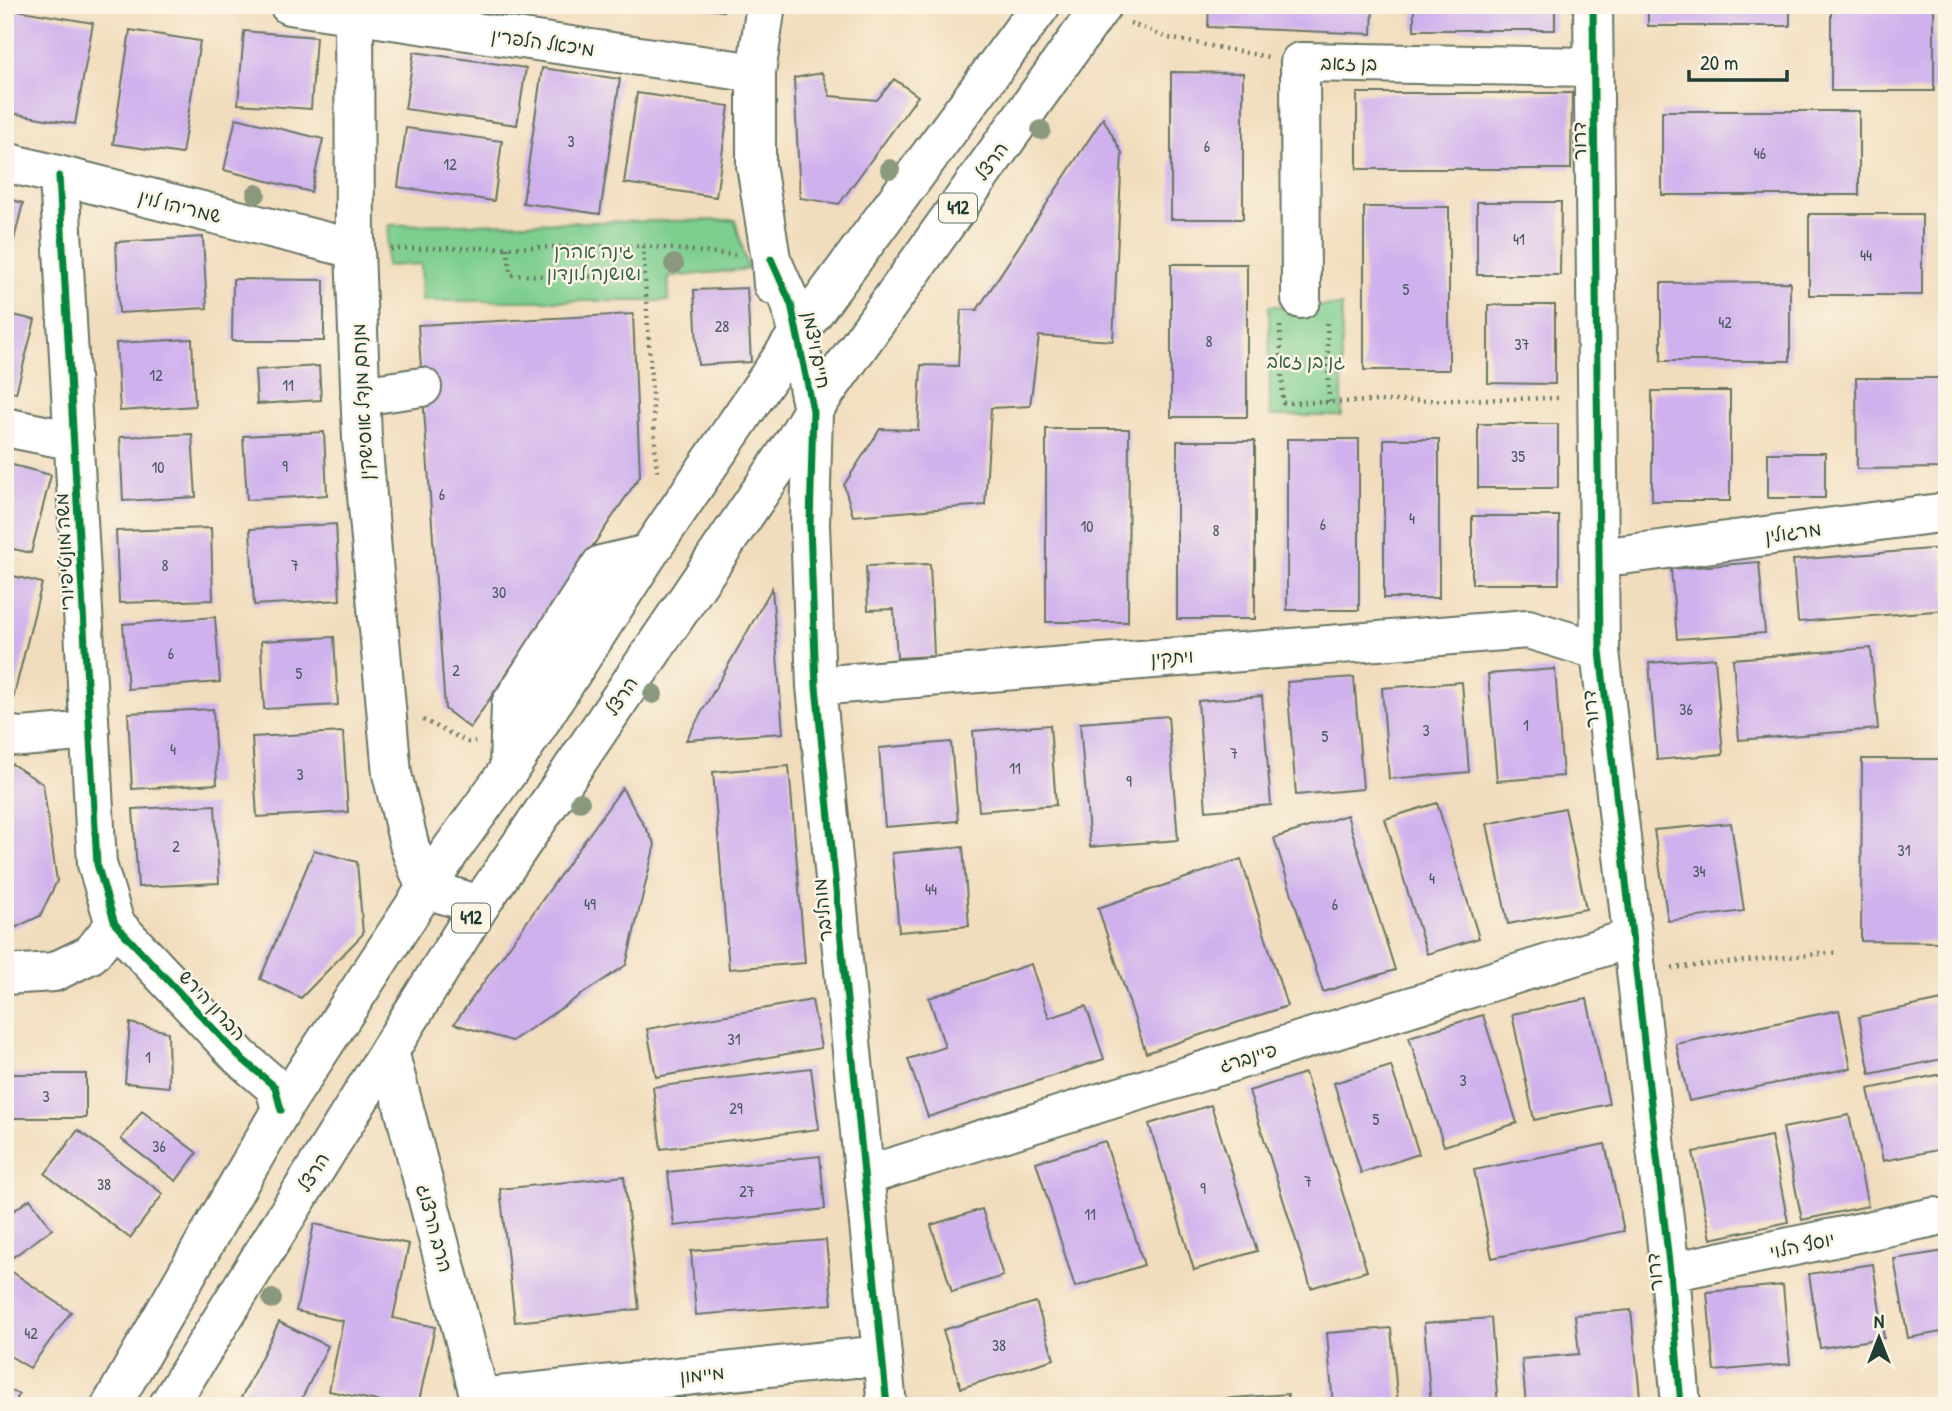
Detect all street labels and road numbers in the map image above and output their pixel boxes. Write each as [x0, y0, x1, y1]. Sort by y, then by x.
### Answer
street label: מיכאל הלפרין [490, 22, 596, 62]
street label: בן זאב [1320, 50, 1378, 76]
street label: דרור [1566, 122, 1592, 160]
street label: הרצל [968, 136, 1014, 186]
street label: שמריהו לוין [136, 183, 224, 229]
road number: 412 [939, 194, 977, 223]
street label: חיים ויצמן [797, 309, 837, 391]
street label: מנחם מנדל אוסישקין [345, 323, 379, 481]
street label: משה מונטיפיורי [48, 492, 80, 612]
street label: מרגולין [1763, 515, 1823, 549]
street label: ויתקין [1150, 643, 1194, 671]
street label: הרצל [598, 671, 644, 721]
street label: דרור [1575, 689, 1605, 729]
street label: מוהליבר [806, 877, 838, 943]
road number: 412 [452, 903, 490, 932]
street label: הברון הירש [173, 964, 253, 1046]
street label: פיינברג [1216, 1036, 1280, 1078]
street label: הרצל [291, 1147, 335, 1197]
street label: הרב הרצוג [411, 1181, 459, 1275]
street label: יוסף הלוי [1767, 1225, 1837, 1265]
street label: דרור [1639, 1252, 1669, 1292]
street label: מיימון [678, 1359, 726, 1389]

